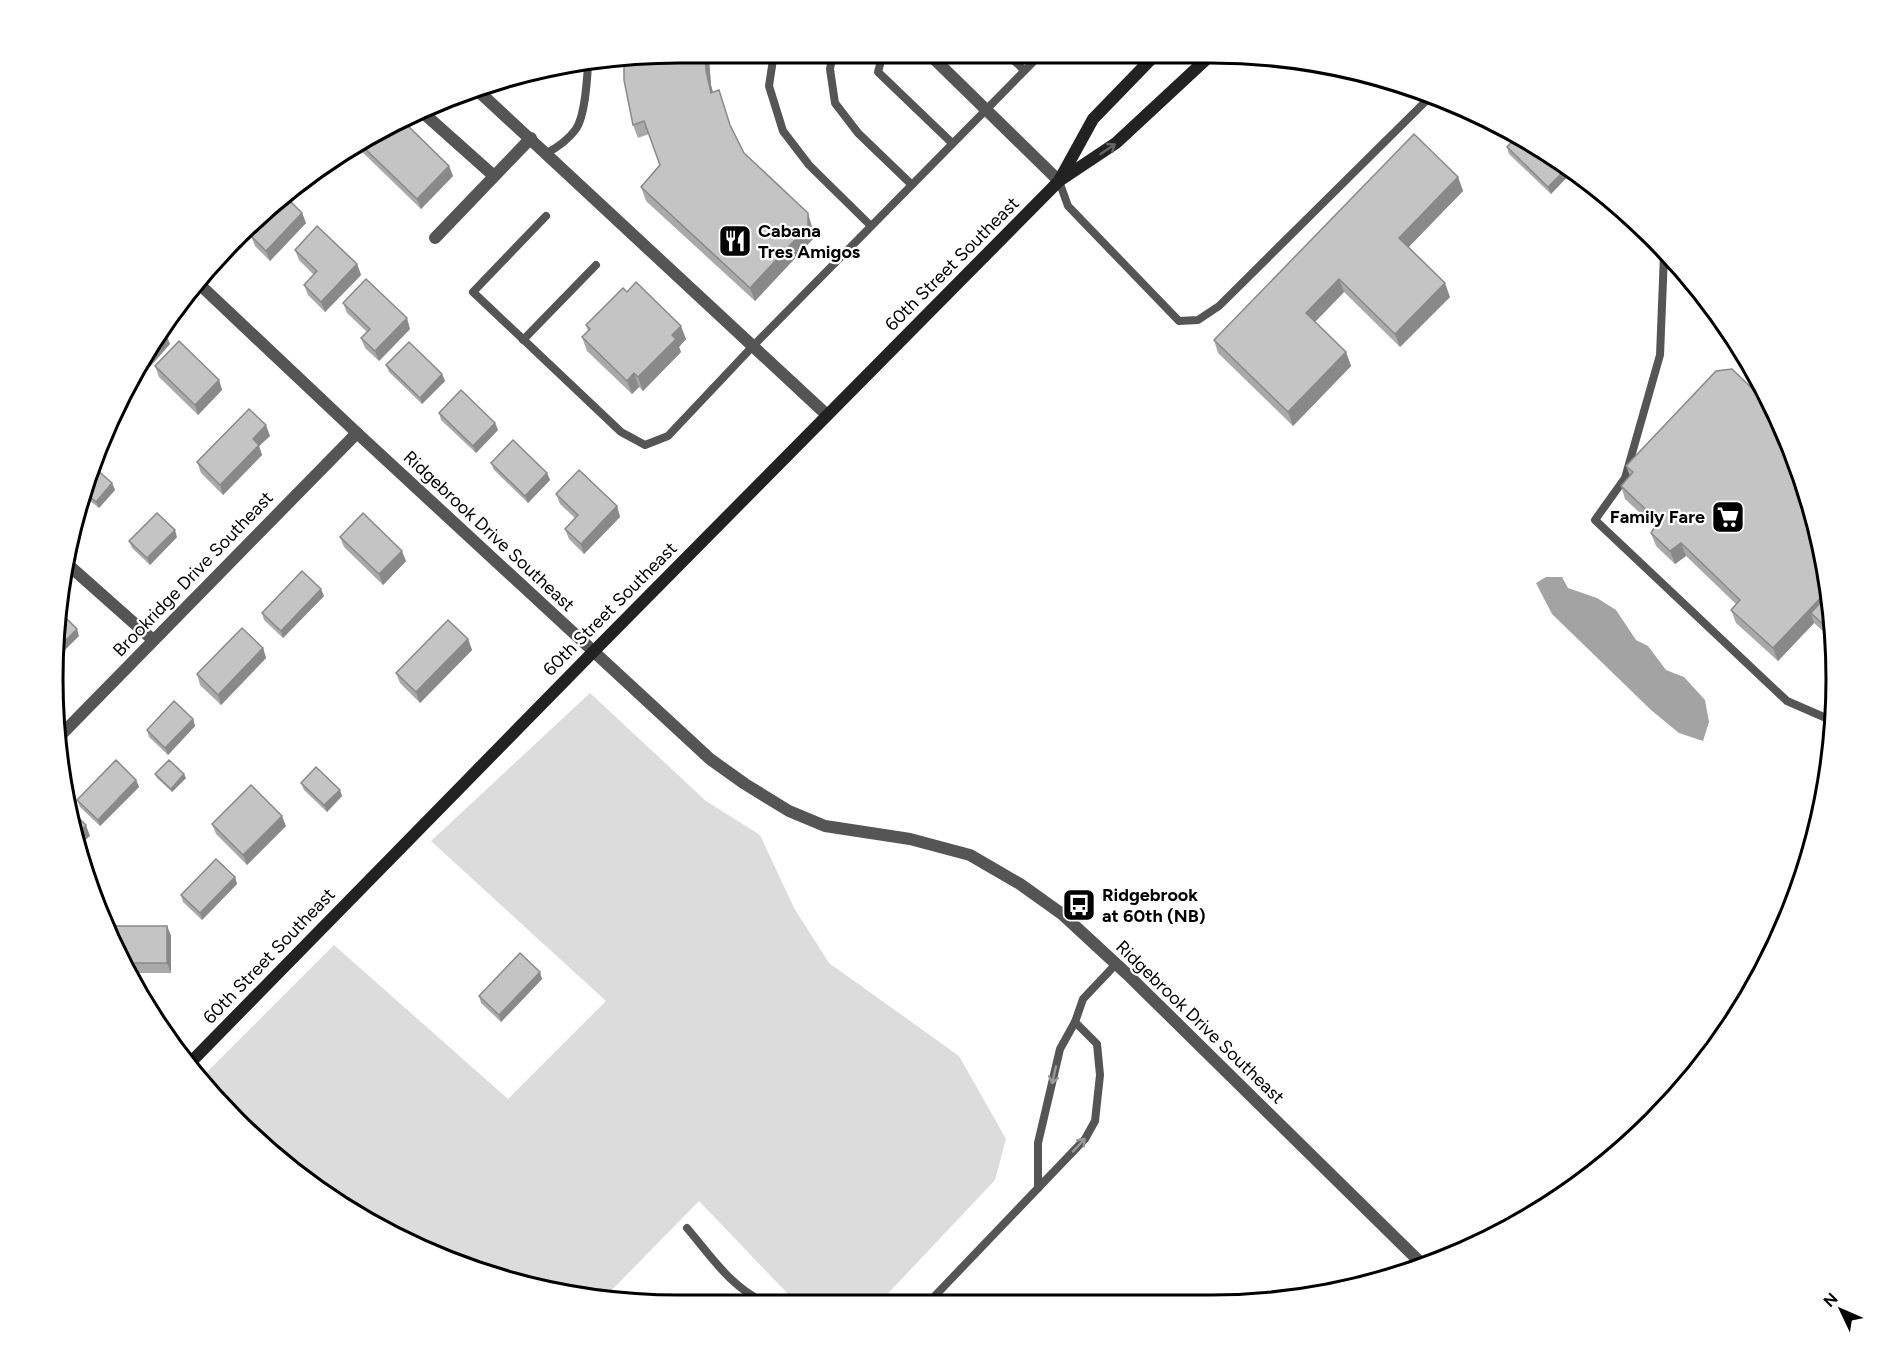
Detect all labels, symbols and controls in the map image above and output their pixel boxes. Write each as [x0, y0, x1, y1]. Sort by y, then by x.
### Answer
one-way arrow [1099, 143, 1115, 155]
street label: 60th Street Southeast [880, 192, 1024, 336]
place label: Cabana Tres Amigos [758, 220, 861, 263]
restaurant icon: Cabana Tres Amigos [717, 223, 753, 259]
street label: Ridgebrook Drive Southeast [399, 446, 579, 616]
street label: Brookridge Drive Southeast [108, 487, 278, 661]
supermarket icon: Family Fare [1710, 499, 1746, 535]
place label: Family Fare [1610, 506, 1705, 528]
street label: 60th Street Southeast [538, 537, 682, 681]
street label: 60th Street Southeast [198, 883, 340, 1029]
place label: Ridgebrook at 60th (NB) [1102, 884, 1206, 927]
bus stop icon: Ridgebrook at 60th (NB) [1061, 887, 1097, 923]
street label: Ridgebrook Drive Southeast [1111, 936, 1289, 1108]
one-way arrow [1047, 1066, 1059, 1085]
one-way arrow [1072, 1138, 1086, 1153]
north arrow [1811, 1280, 1871, 1340]
text: N [1819, 1289, 1842, 1311]

